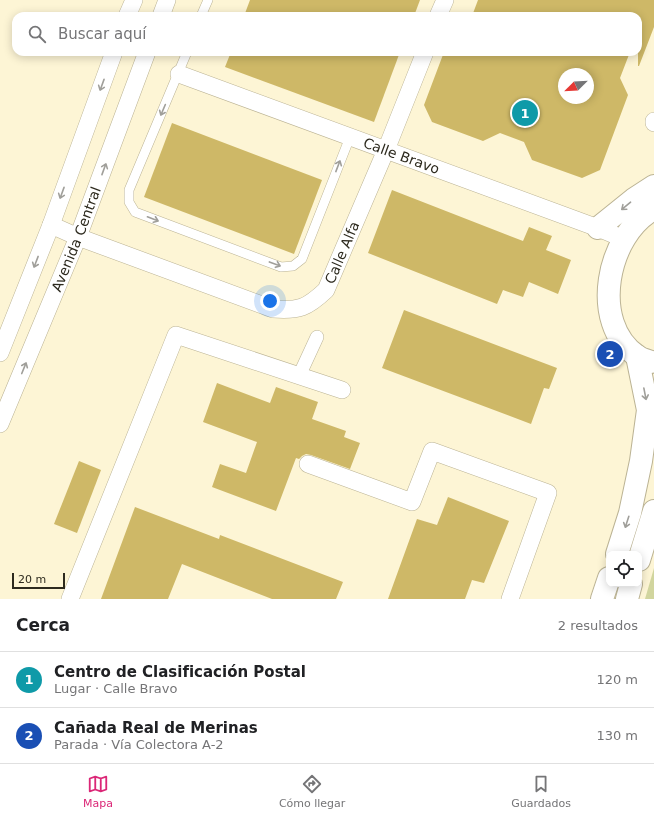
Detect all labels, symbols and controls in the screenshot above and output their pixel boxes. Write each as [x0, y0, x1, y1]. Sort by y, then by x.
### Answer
search box [12, 12, 642, 56]
icon: search [26, 23, 48, 45]
text: Buscar aquí [58, 25, 146, 43]
north arrow [558, 68, 594, 104]
one-way arrow [97, 78, 105, 90]
pin: 1 [512, 98, 538, 128]
one-way arrow [159, 104, 166, 116]
street label: Calle Bravo [361, 134, 442, 177]
one-way arrow [335, 161, 343, 173]
one-way arrow [100, 163, 108, 175]
street label: Avenida Central [48, 184, 104, 294]
one-way arrow [58, 187, 66, 199]
one-way arrow [620, 202, 631, 211]
one-way arrow [146, 215, 158, 223]
street label: Calle Alfa [322, 219, 362, 286]
one-way arrow [32, 255, 40, 267]
one-way arrow [268, 261, 280, 269]
your location [260, 291, 280, 311]
pin: 2 [597, 339, 623, 369]
one-way arrow [21, 362, 28, 374]
one-way arrow [641, 388, 649, 401]
one-way arrow [623, 515, 630, 528]
map controls [606, 551, 642, 587]
button: locate [606, 551, 642, 587]
scale bar [12, 571, 65, 590]
text: 20 m [18, 573, 46, 586]
text: Cerca [16, 615, 70, 635]
text: 2 resultados [558, 618, 638, 633]
text: Centro de Clasificación Postal [54, 663, 306, 681]
text: 1 [24, 672, 34, 687]
text: 120 m [596, 672, 638, 687]
text: Lugar · Calle Bravo [54, 681, 178, 696]
text: Cañada Real de Merinas [54, 719, 258, 737]
text: 2 [24, 728, 34, 743]
text: 130 m [596, 728, 638, 743]
text: Parada · Vía Colectora A-2 [54, 737, 224, 752]
tab: Mapa [83, 773, 113, 810]
tab: Cómo llegar [279, 773, 345, 810]
tab: Guardados [511, 773, 571, 810]

